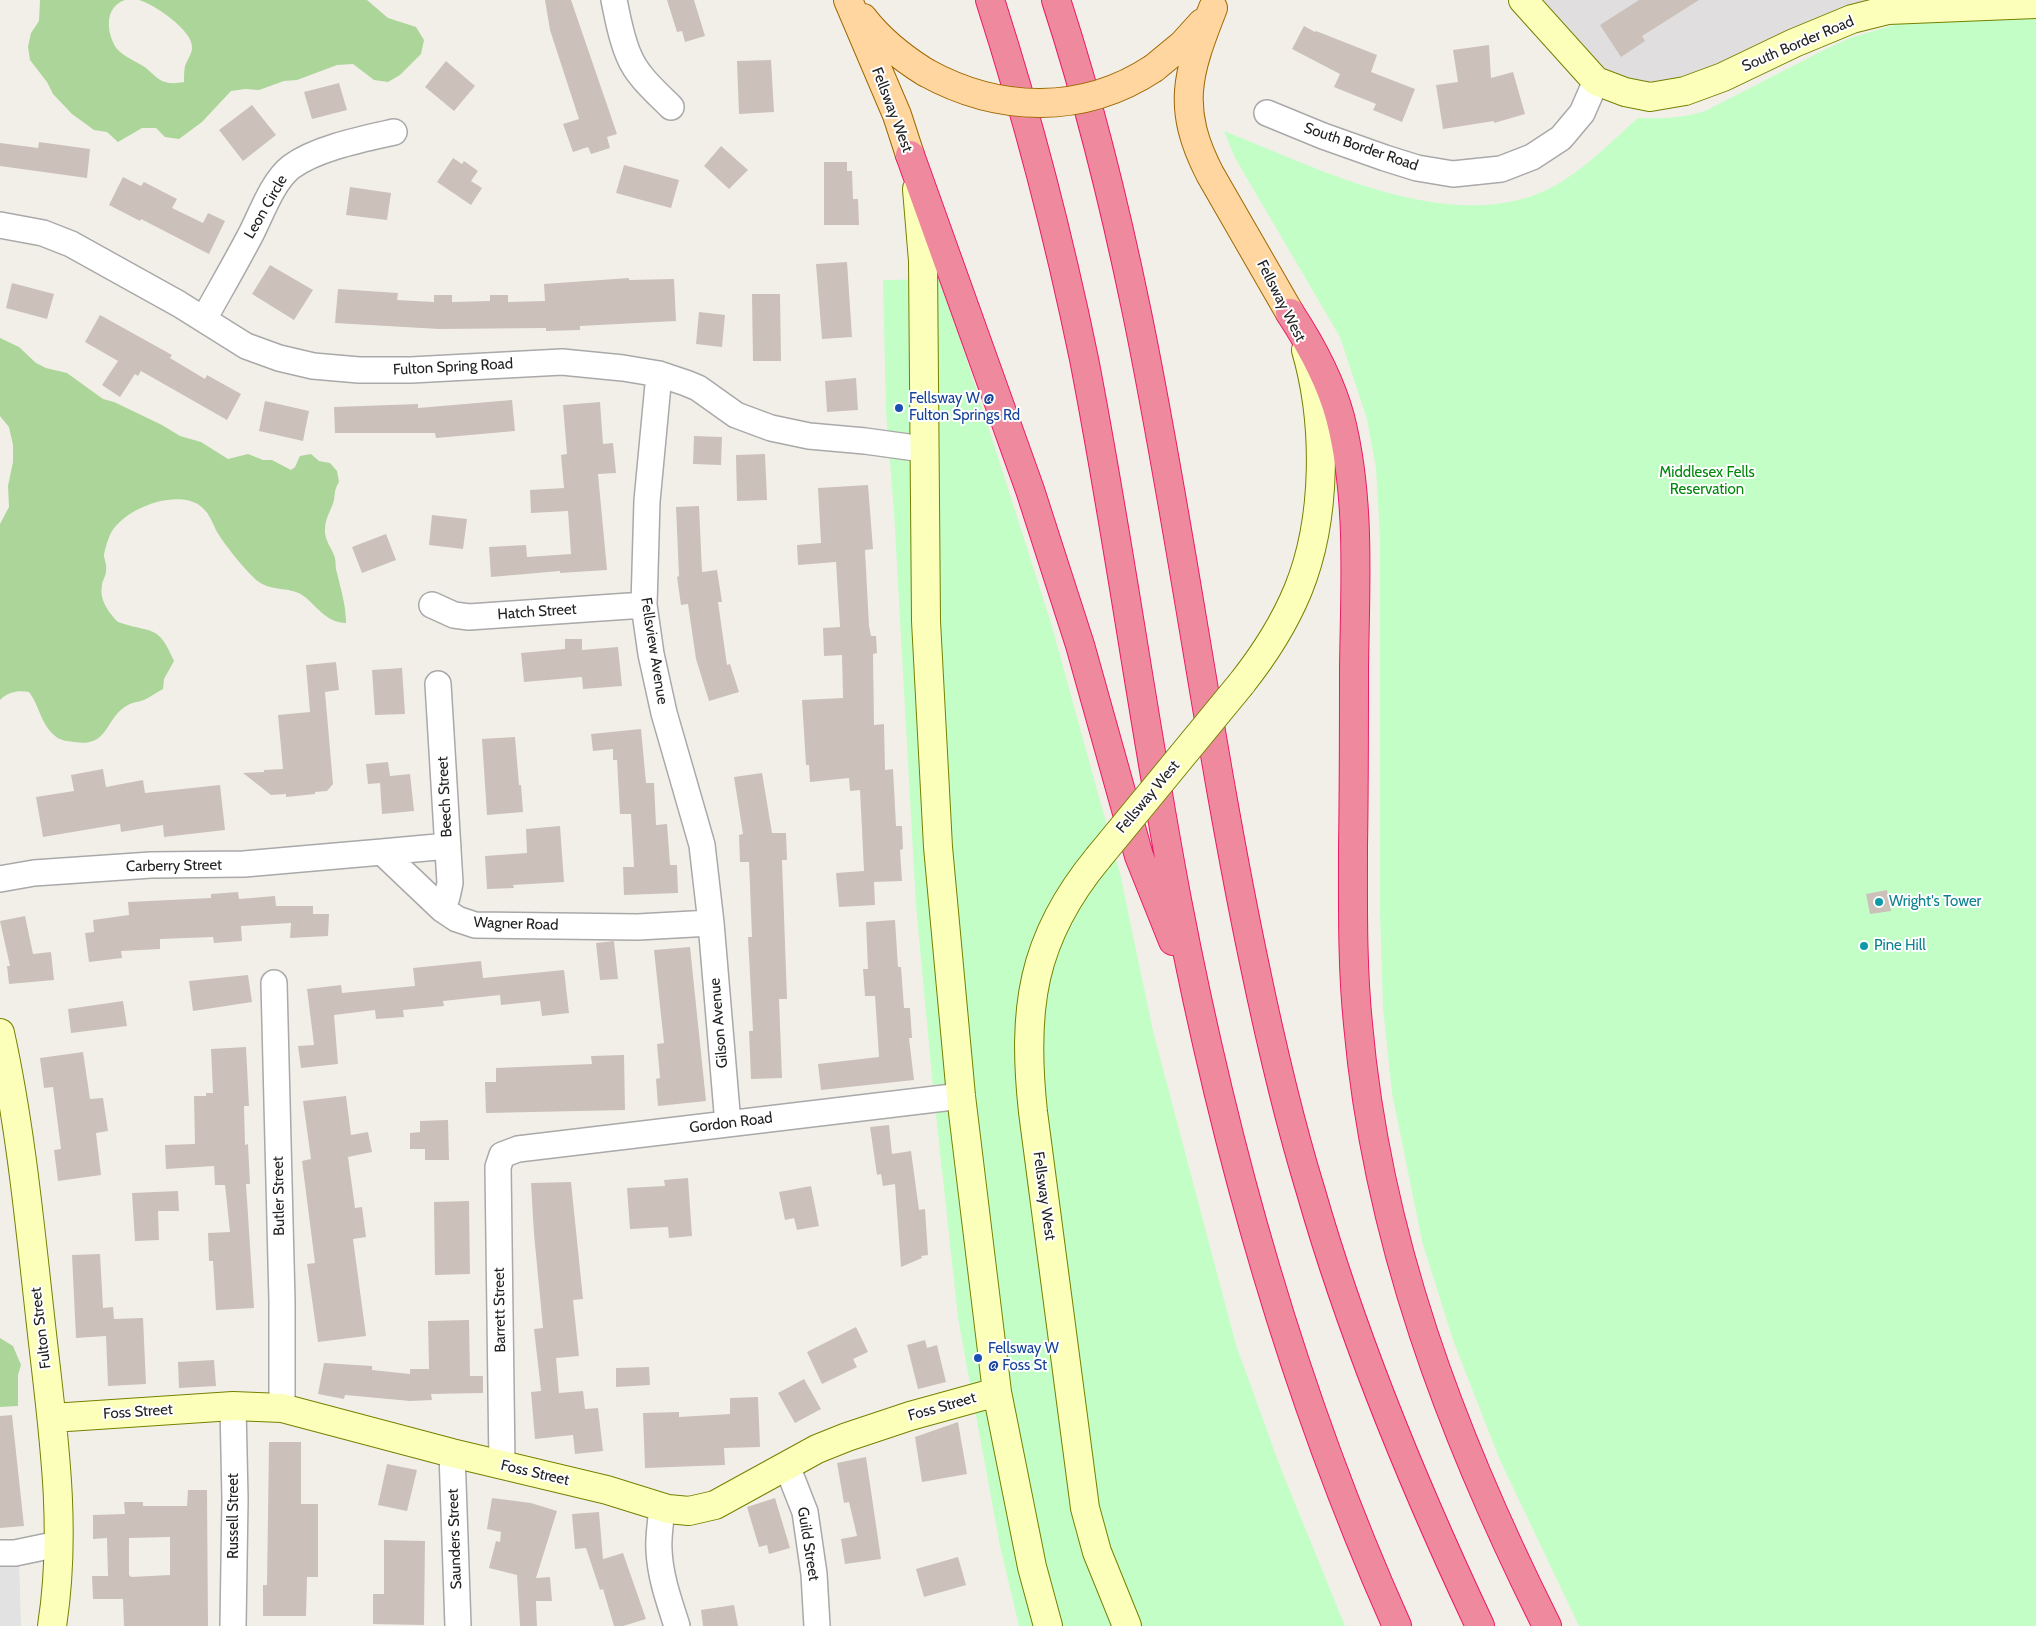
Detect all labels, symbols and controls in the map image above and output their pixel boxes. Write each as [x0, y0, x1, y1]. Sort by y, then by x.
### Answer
street label: South Border Road [1739, 12, 1857, 76]
street label: Fellsway West [868, 65, 916, 155]
street label: South Border Road [1301, 119, 1421, 175]
street label: Leon Circle [241, 172, 291, 242]
street label: Fellsway West [1253, 257, 1309, 345]
street label: Fulton Spring Road [392, 355, 514, 379]
place label: Fellsway W @ Fulton Springs Rd [909, 390, 1020, 425]
marker: Fellsway W @ Fulton Springs Rd [893, 402, 905, 414]
park label: Middlesex Fells Reservation [1659, 464, 1755, 499]
street label: Fellsview Avenue [637, 596, 671, 706]
street label: Hatch Street [497, 600, 577, 624]
street label: Beech Street [434, 756, 456, 838]
street label: Fellsway West [1112, 757, 1184, 837]
street label: Carberry Street [126, 856, 222, 876]
place label: Wright's Tower [1889, 893, 1981, 911]
marker: Wright's Tower [1873, 896, 1885, 908]
street label: Wagner Road [473, 914, 559, 934]
place label: Pine Hill [1874, 937, 1926, 955]
marker: Pine Hill [1858, 940, 1870, 952]
street label: Gilson Avenue [706, 977, 732, 1069]
street label: Gordon Road [688, 1109, 774, 1137]
street label: Fellsway West [1029, 1150, 1059, 1242]
street label: Butler Street [269, 1156, 289, 1236]
street label: Barrett Street [490, 1267, 510, 1353]
street label: Fulton Street [27, 1286, 55, 1370]
place label: Fellsway W @ Foss St [988, 1340, 1059, 1375]
marker: Fellsway W @ Foss St [972, 1352, 984, 1364]
street label: Foss Street [906, 1389, 978, 1425]
street label: Foss Street [103, 1401, 173, 1423]
street label: Foss Street [499, 1456, 571, 1490]
street label: Russell Street [225, 1473, 243, 1559]
street label: Saunders Street [444, 1488, 466, 1590]
street label: Guild Street [793, 1506, 823, 1582]

